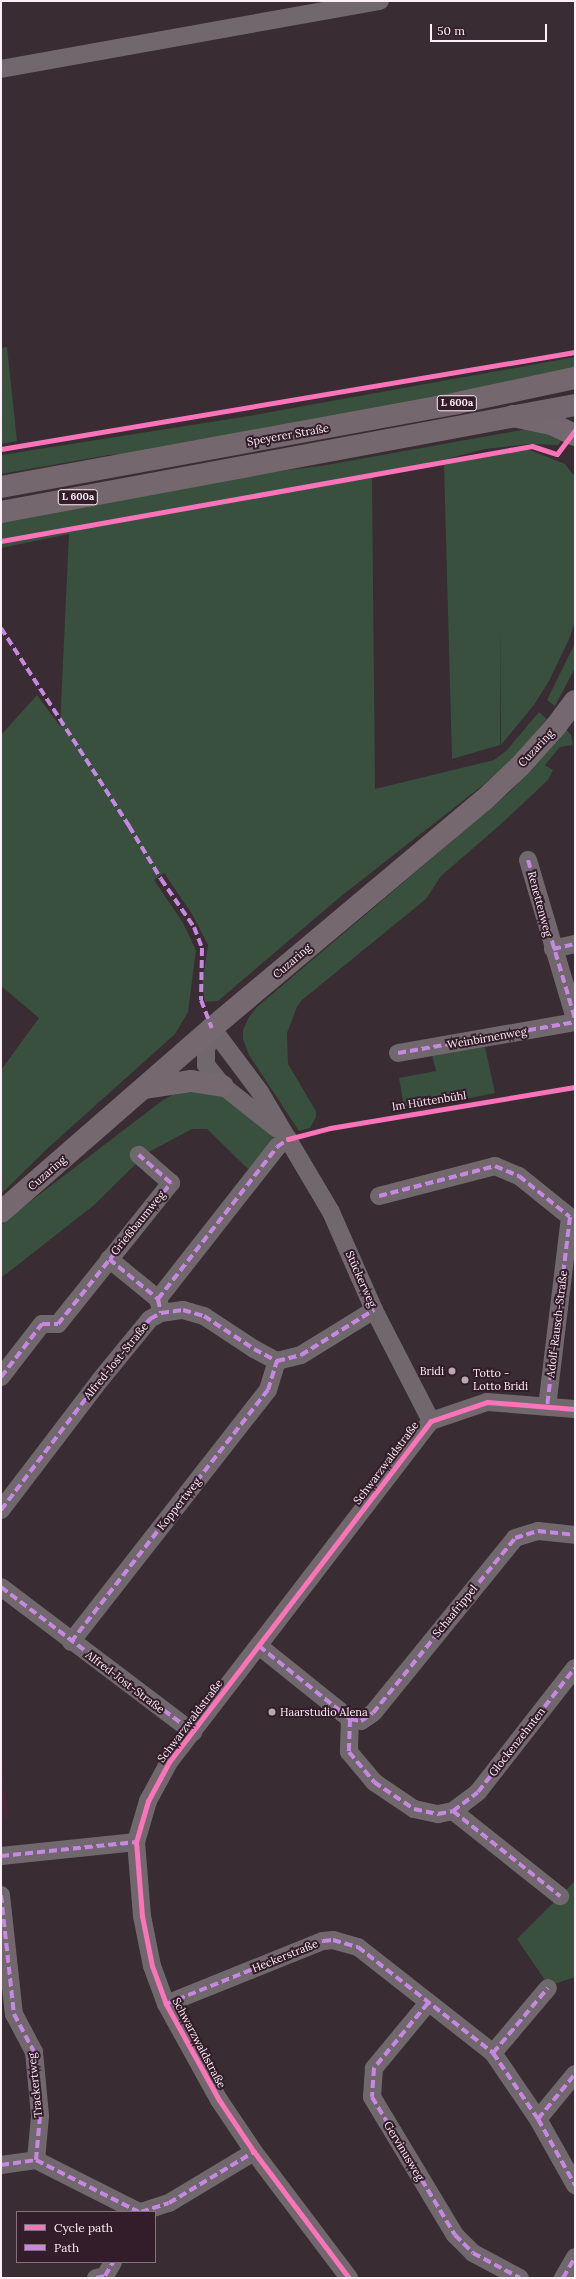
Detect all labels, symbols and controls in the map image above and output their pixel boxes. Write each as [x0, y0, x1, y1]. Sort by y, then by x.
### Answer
scale bar [432, 16, 549, 42]
text: 50 m [437, 23, 465, 38]
road number: L 600a [436, 395, 478, 411]
street label: Speyerer Straße [246, 421, 330, 449]
road number: L 600a [57, 489, 99, 505]
street label: Cuzaring [515, 727, 557, 769]
street label: Renettenweg [525, 870, 555, 938]
street label: Cuzaring [270, 941, 314, 981]
street label: Weinbirnenweg [446, 1025, 528, 1051]
street label: Im Hüttenbühl [391, 1089, 467, 1113]
street label: Cuzaring [25, 1153, 69, 1193]
street label: Grießbaumweg [108, 1188, 168, 1258]
street label: Stückerweg [343, 1249, 379, 1309]
street label: Adolf-Rausch-Straße [544, 1270, 570, 1378]
street label: Alfred-Jost-Straße [81, 1320, 151, 1402]
place label: Bridi [420, 1364, 444, 1378]
marker: Bridi [447, 1366, 457, 1376]
place label: Totto - Lotto Bridi [473, 1367, 528, 1393]
marker: Totto - Lotto Bridi [460, 1375, 470, 1385]
street label: Schwarzwaldstraße [350, 1419, 422, 1507]
street label: Koppertweg [154, 1475, 204, 1533]
street label: Schaafrippel [430, 1582, 480, 1640]
street label: Alfred-Jost-Straße [83, 1648, 167, 1716]
street label: Schwarzwaldstraße [154, 1677, 226, 1765]
place label: Haarstudio Alena [280, 1705, 368, 1719]
street label: Glockenzehnten [486, 1705, 548, 1779]
marker: Haarstudio Alena [267, 1707, 277, 1717]
street label: Heckerstraße [250, 1937, 320, 1975]
street label: Schwarzwaldstraße [170, 1996, 228, 2090]
street label: Trackertweg [25, 2052, 45, 2118]
street label: Gervinusweg [381, 2119, 427, 2183]
legend [16, 2211, 156, 2263]
text: Cycle path [54, 2220, 113, 2235]
text: Path [54, 2240, 79, 2255]

